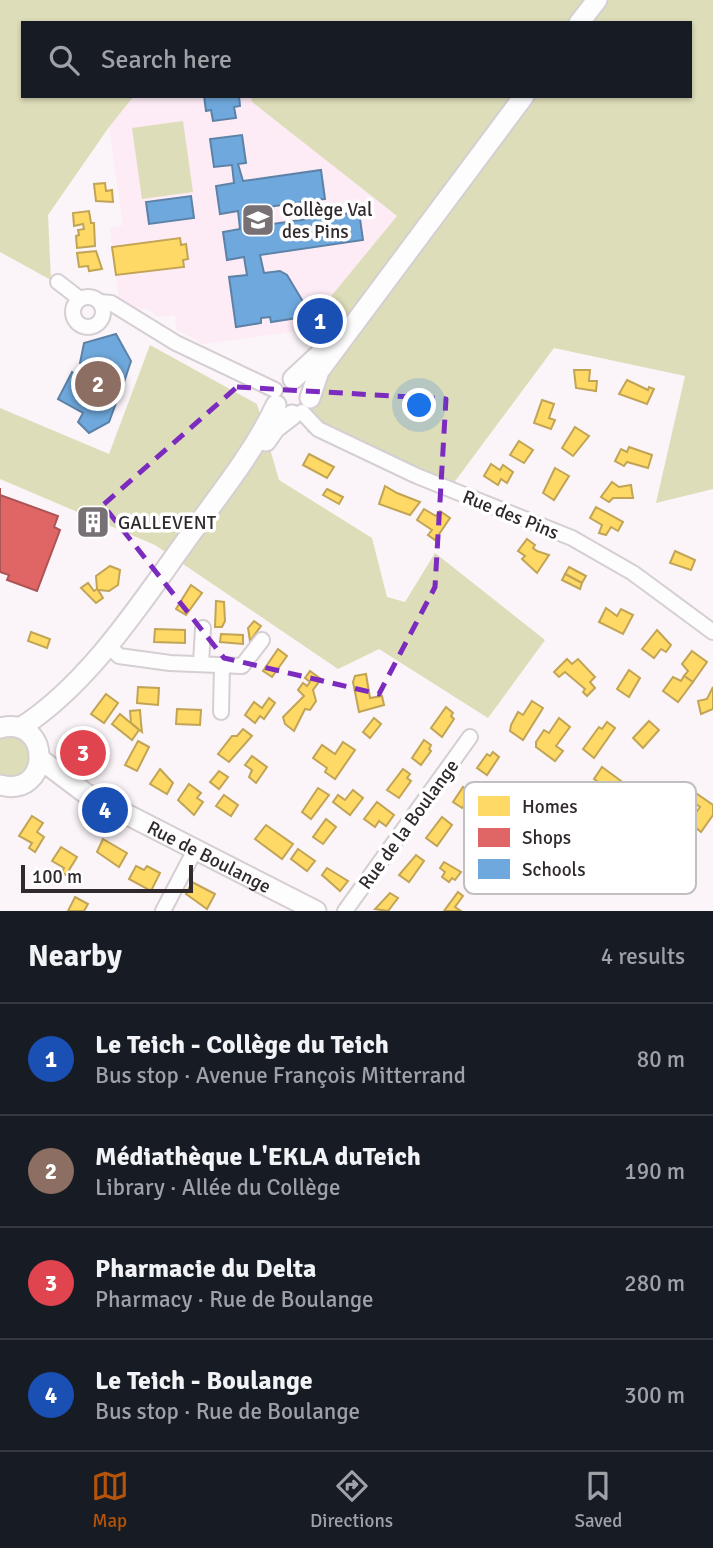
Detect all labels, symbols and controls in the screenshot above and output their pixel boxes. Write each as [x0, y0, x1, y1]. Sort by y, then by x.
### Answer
search box [21, 21, 692, 98]
icon: search [45, 41, 83, 79]
text: Search here [101, 44, 232, 76]
place label: Collège Val des Pins [282, 198, 373, 244]
school or university icon: Collège Val des Pins [239, 201, 277, 239]
pin: 1 [297, 295, 343, 347]
pin: 2 [75, 358, 121, 410]
your location [402, 388, 436, 422]
street label: Rue des Pins [459, 485, 562, 545]
building icon: GALLEVENT [74, 503, 112, 541]
place label: GALLEVENT [118, 511, 217, 535]
pin: 3 [60, 727, 106, 779]
street label: Rue de la Boulange [354, 755, 464, 894]
legend [464, 782, 696, 894]
pin: 4 [82, 784, 128, 836]
text: Homes [522, 795, 578, 819]
street label: Rue de Boulange [143, 816, 275, 899]
text: Shops [522, 826, 571, 850]
text: Schools [522, 858, 586, 882]
scale bar [21, 862, 192, 894]
text: 100 m [32, 865, 82, 889]
text: Nearby [28, 938, 122, 975]
text: 4 results [601, 942, 685, 971]
text: Le Teich - Collège du Teich [95, 1029, 389, 1061]
text: 1 [45, 1045, 57, 1074]
text: 80 m [637, 1045, 685, 1074]
text: Bus stop · Avenue François Mitterrand [95, 1061, 466, 1090]
text: Médiathèque L'EKLA duTeich [95, 1141, 421, 1173]
text: 2 [45, 1157, 57, 1186]
text: 190 m [624, 1157, 685, 1186]
text: Library · Allée du Collège [95, 1173, 340, 1202]
text: Pharmacie du Delta [95, 1253, 316, 1285]
text: 3 [45, 1269, 57, 1298]
text: 280 m [624, 1269, 685, 1298]
text: Pharmacy · Rue de Boulange [95, 1285, 374, 1314]
text: Le Teich - Boulange [95, 1365, 313, 1397]
text: 4 [45, 1381, 57, 1410]
text: 300 m [624, 1381, 685, 1410]
text: Bus stop · Rue de Boulange [95, 1397, 360, 1426]
tab: Map [91, 1467, 129, 1533]
tab: Directions [310, 1467, 393, 1533]
tab: Saved [574, 1467, 622, 1533]

